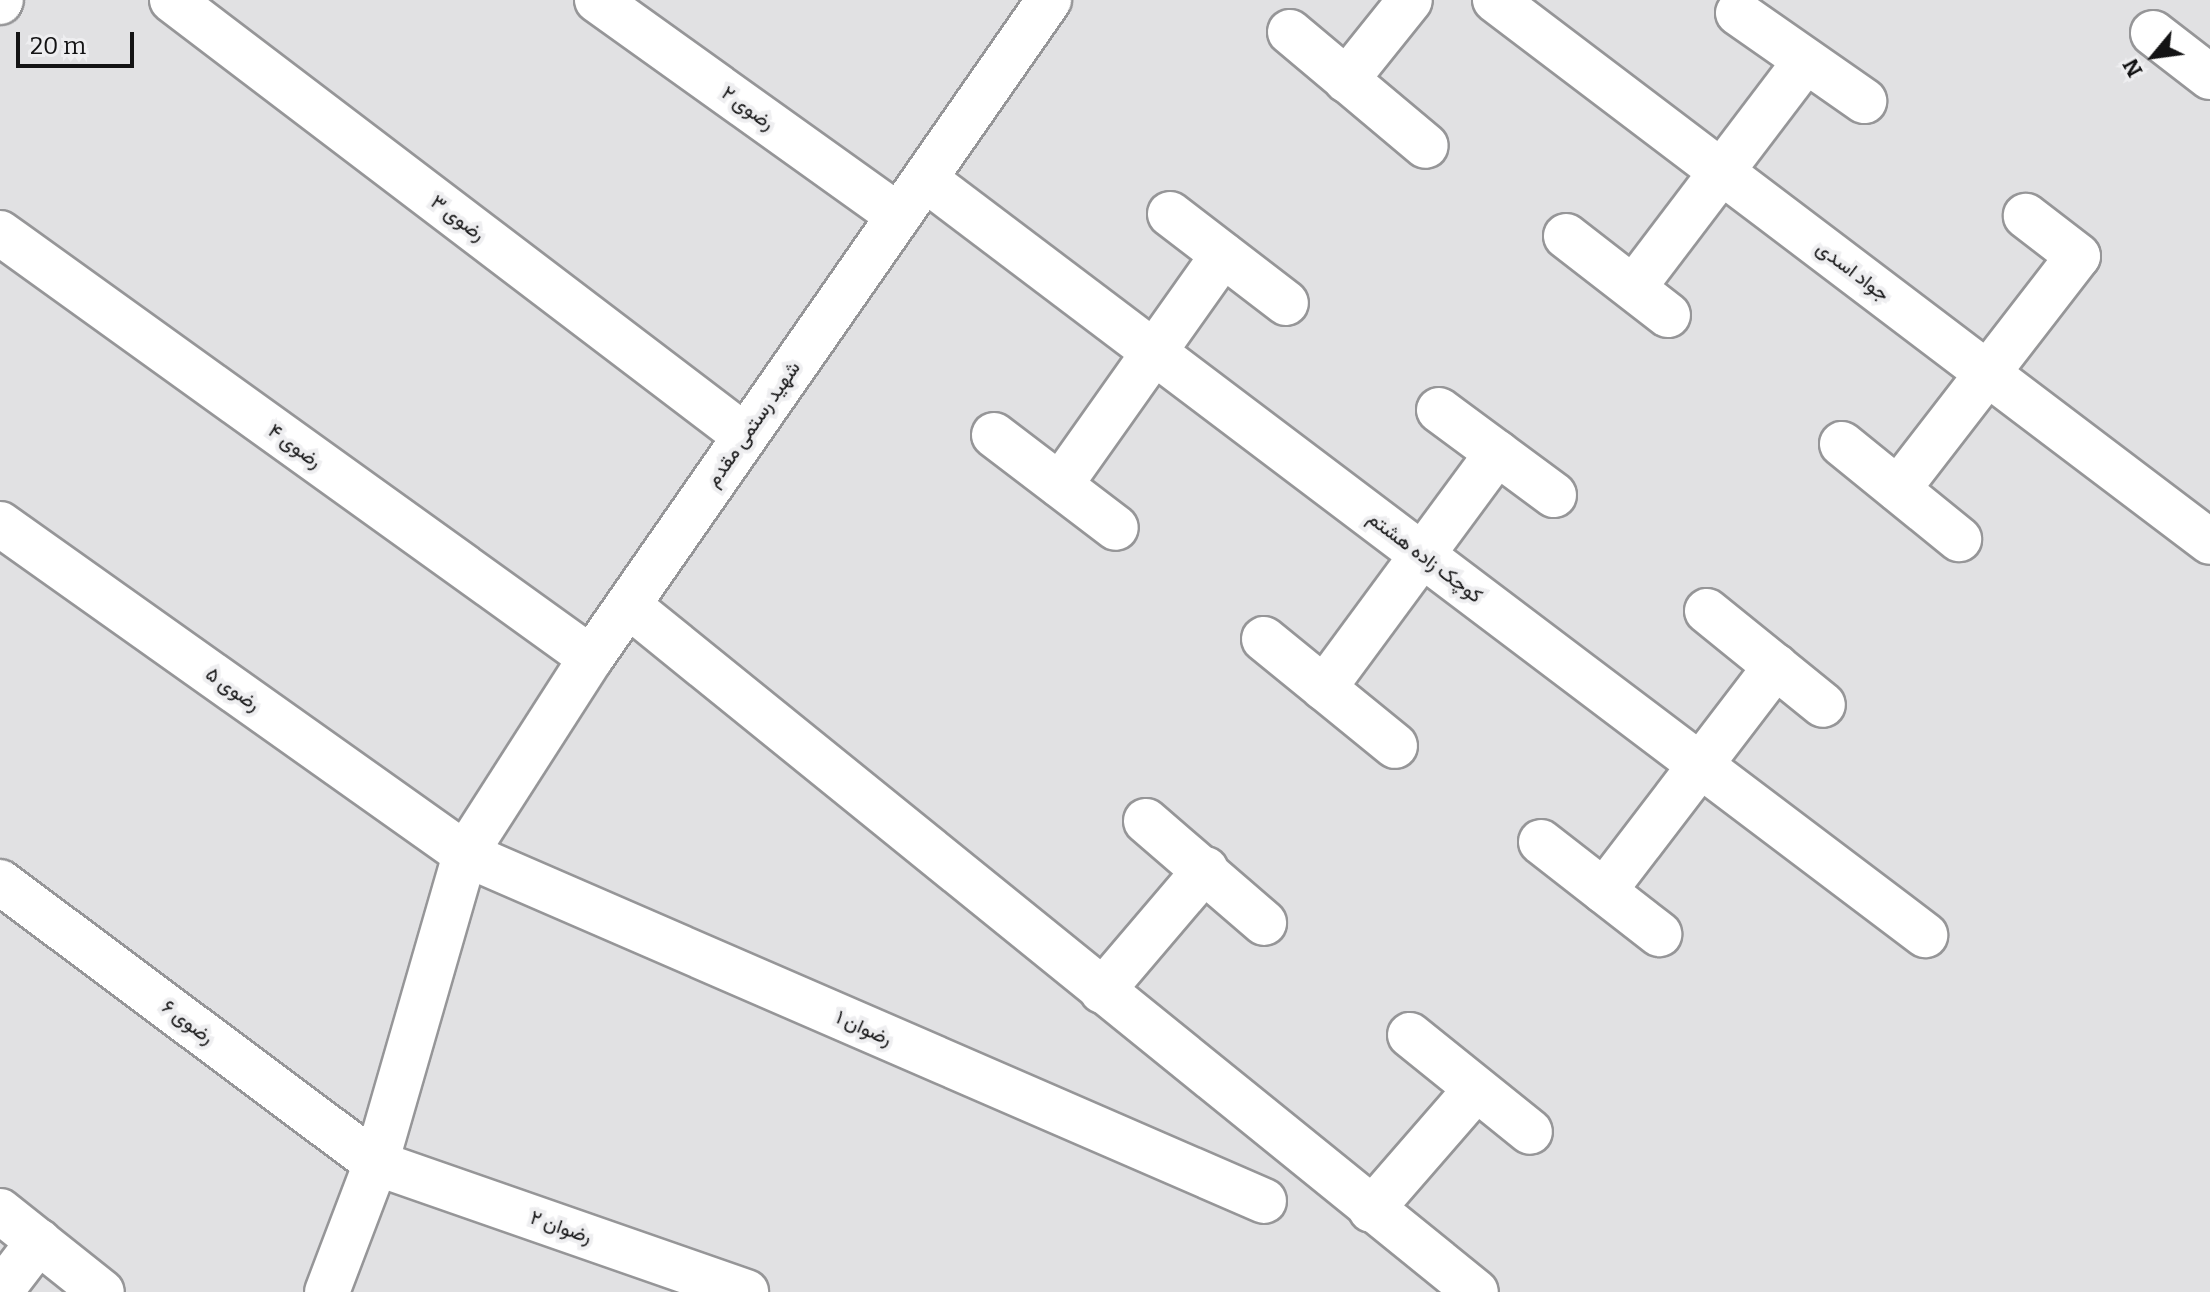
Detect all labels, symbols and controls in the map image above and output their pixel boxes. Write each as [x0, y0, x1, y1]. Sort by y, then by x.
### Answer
scale bar [20, 16, 138, 66]
north arrow [2114, 16, 2194, 96]
text: 20 m [30, 32, 86, 60]
text: N [2117, 54, 2149, 82]
street label: رضوی ۲ [717, 81, 779, 135]
street label: رضوی ۳ [426, 190, 490, 246]
street label: جواد اسدی [1812, 236, 1894, 306]
street label: شهید رستمی مقدم [701, 357, 805, 491]
street label: رضوی ۴ [263, 419, 327, 473]
street label: کوچک زاده هشتم [1363, 506, 1487, 608]
street label: رضوی ۵ [201, 662, 265, 716]
street label: رضوی ۶ [157, 995, 219, 1049]
street label: رضوان ۱ [832, 1005, 896, 1051]
street label: رضوان ۲ [527, 1205, 595, 1249]

